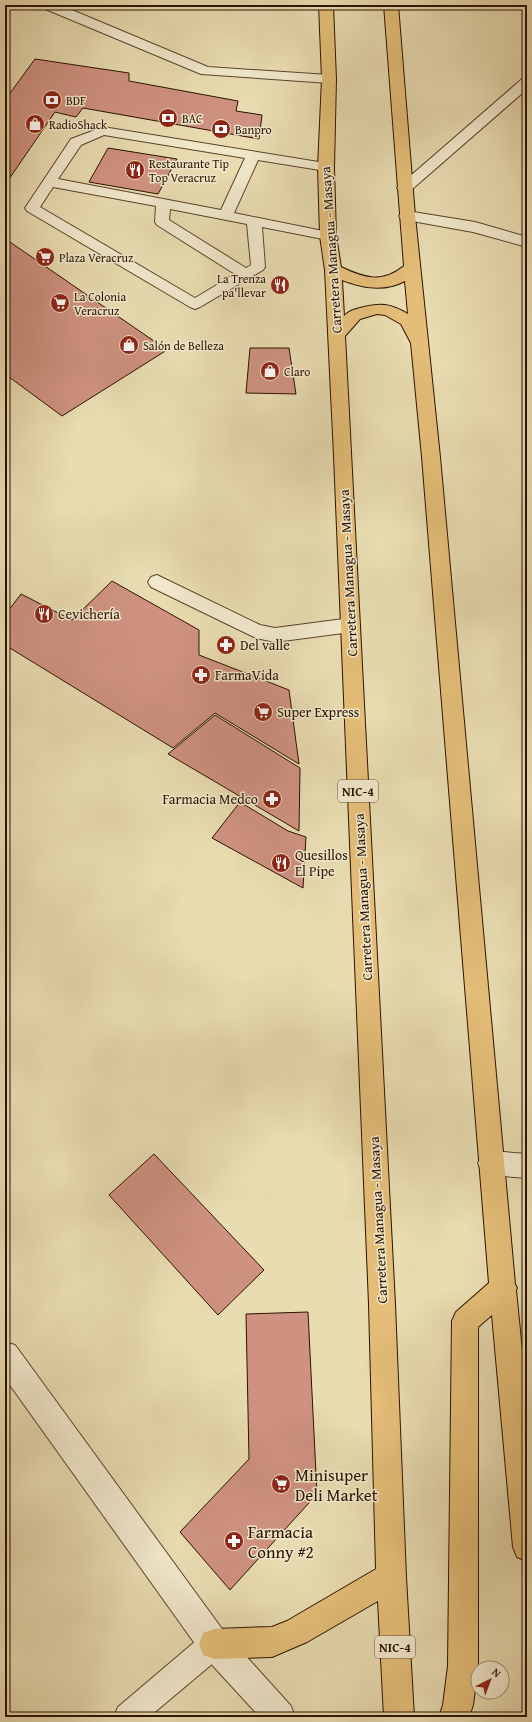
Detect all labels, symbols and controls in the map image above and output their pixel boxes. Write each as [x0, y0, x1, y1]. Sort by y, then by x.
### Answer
bank icon: BDF [41, 89, 63, 111]
place label: BDF [66, 92, 86, 109]
bank icon: BAC [157, 107, 179, 129]
place label: BAC [182, 110, 203, 127]
shop icon: RadioShack [24, 113, 46, 135]
place label: RadioShack [49, 116, 108, 133]
bank icon: Banpro [210, 118, 232, 140]
place label: Banpro [235, 121, 272, 138]
place label: Restaurante Tip Top Veracruz [149, 155, 230, 186]
restaurant icon: Restaurante Tip Top Veracruz [124, 159, 146, 181]
street label: Carretera Managua - Masaya [315, 165, 347, 334]
supermarket icon: Plaza Veracruz [34, 246, 56, 268]
place label: Plaza Veracruz [59, 249, 133, 266]
place label: La Trenza pa'llevar [217, 270, 266, 301]
restaurant icon: La Trenza pa'llevar [269, 274, 291, 296]
place label: La Colonia Veracruz [74, 288, 126, 319]
supermarket icon: La Colonia Veracruz [49, 292, 71, 314]
shop icon: Salón de Belleza [118, 334, 140, 356]
place label: Salón de Belleza [143, 337, 224, 354]
shop icon: Claro [259, 360, 281, 382]
place label: Claro [284, 363, 310, 380]
street label: Carretera Managua - Masaya [334, 489, 362, 657]
restaurant icon: Cevichería [33, 603, 55, 625]
place label: Cevichería [58, 604, 120, 624]
pharmacy icon: Del valle [215, 634, 237, 656]
place label: Del valle [240, 635, 290, 655]
pharmacy icon: FarmaVida [190, 664, 212, 686]
place label: FarmaVida [215, 665, 279, 685]
supermarket icon: Super Express [252, 701, 274, 723]
place label: Super Express [277, 702, 359, 722]
road number: NIC-4 [338, 780, 378, 802]
pharmacy icon: Farmacia Medco [261, 788, 283, 810]
place label: Farmacia Medco [163, 789, 258, 809]
street label: Carretera Managua - Masaya [349, 813, 377, 981]
place label: Quesillos El Pipe [295, 845, 348, 881]
restaurant icon: Quesillos El Pipe [270, 852, 292, 874]
street label: Carretera Managua - Masaya [364, 1136, 392, 1304]
place label: Minisuper Deli Market [295, 1462, 378, 1507]
supermarket icon: Minisuper Deli Market [270, 1473, 292, 1495]
place label: Farmacia Conny #2 [248, 1519, 314, 1564]
pharmacy icon: Farmacia Conny #2 [223, 1530, 245, 1552]
road number: NIC-4 [375, 1636, 415, 1658]
north arrow [470, 1660, 510, 1700]
text: N [489, 1664, 505, 1681]

